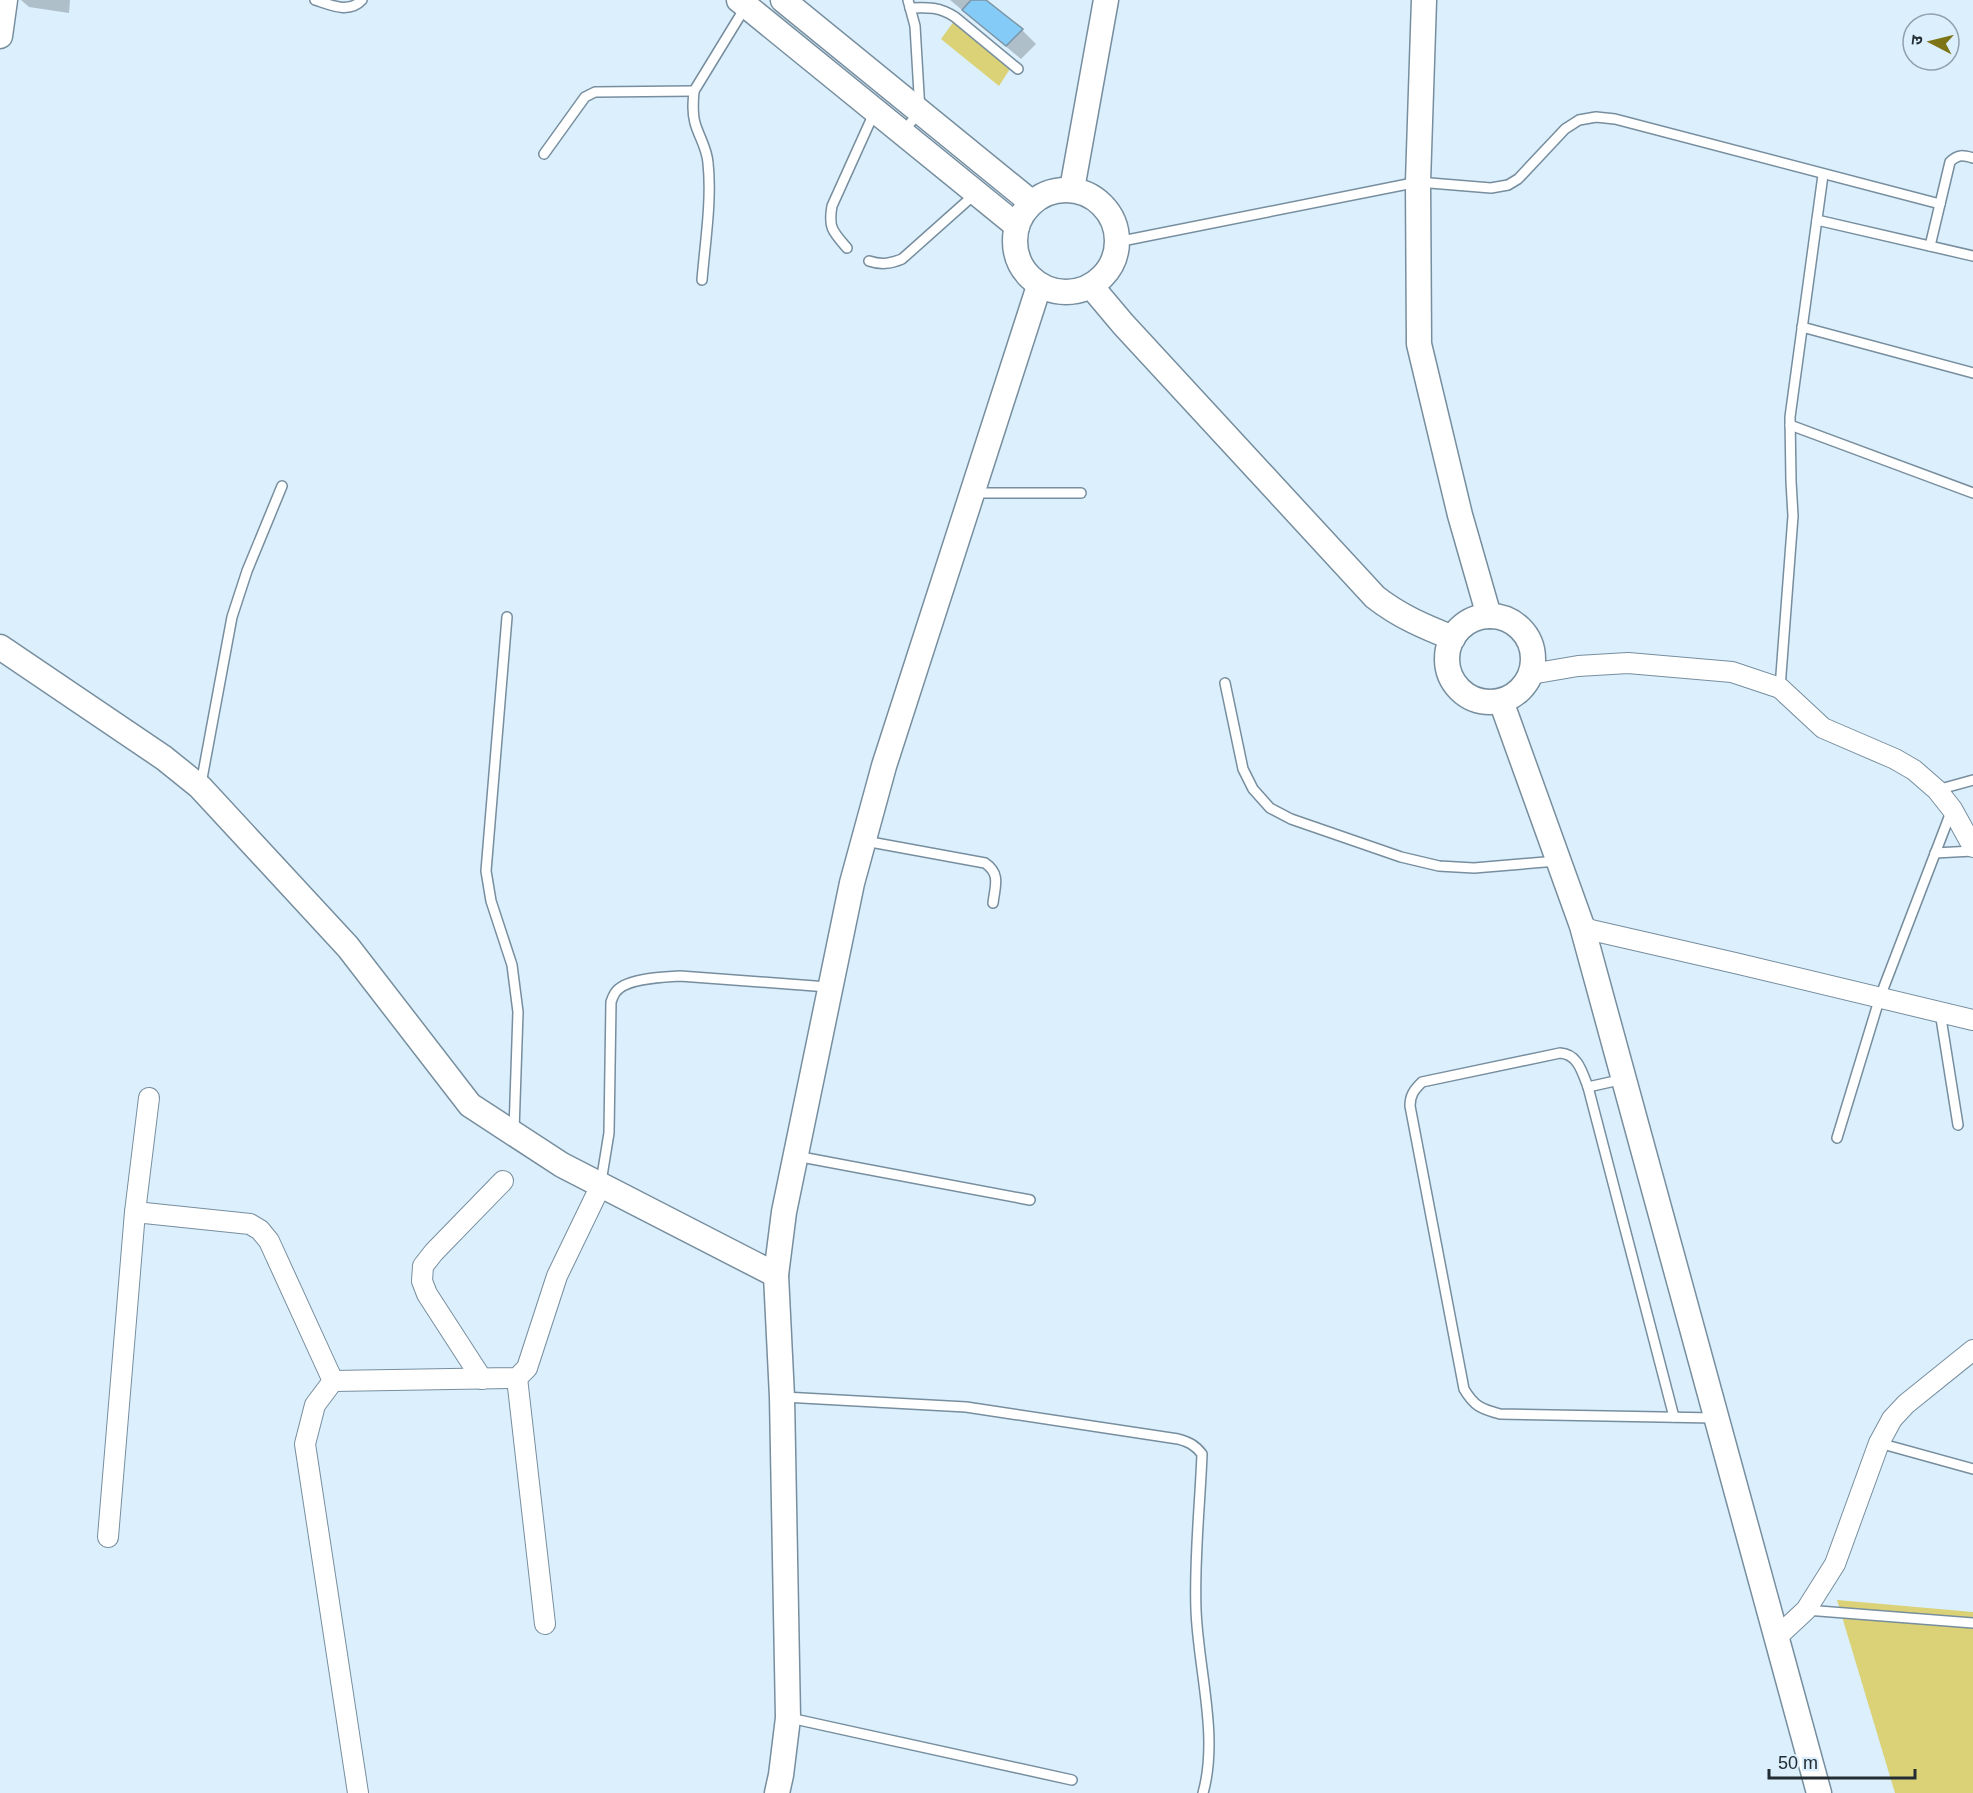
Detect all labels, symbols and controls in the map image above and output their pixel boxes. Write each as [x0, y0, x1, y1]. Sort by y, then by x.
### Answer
north arrow [1901, 12, 1961, 72]
text: उ [1908, 34, 1926, 46]
scale bar [1769, 1742, 1914, 1780]
text: 50 m [1778, 1753, 1818, 1773]

